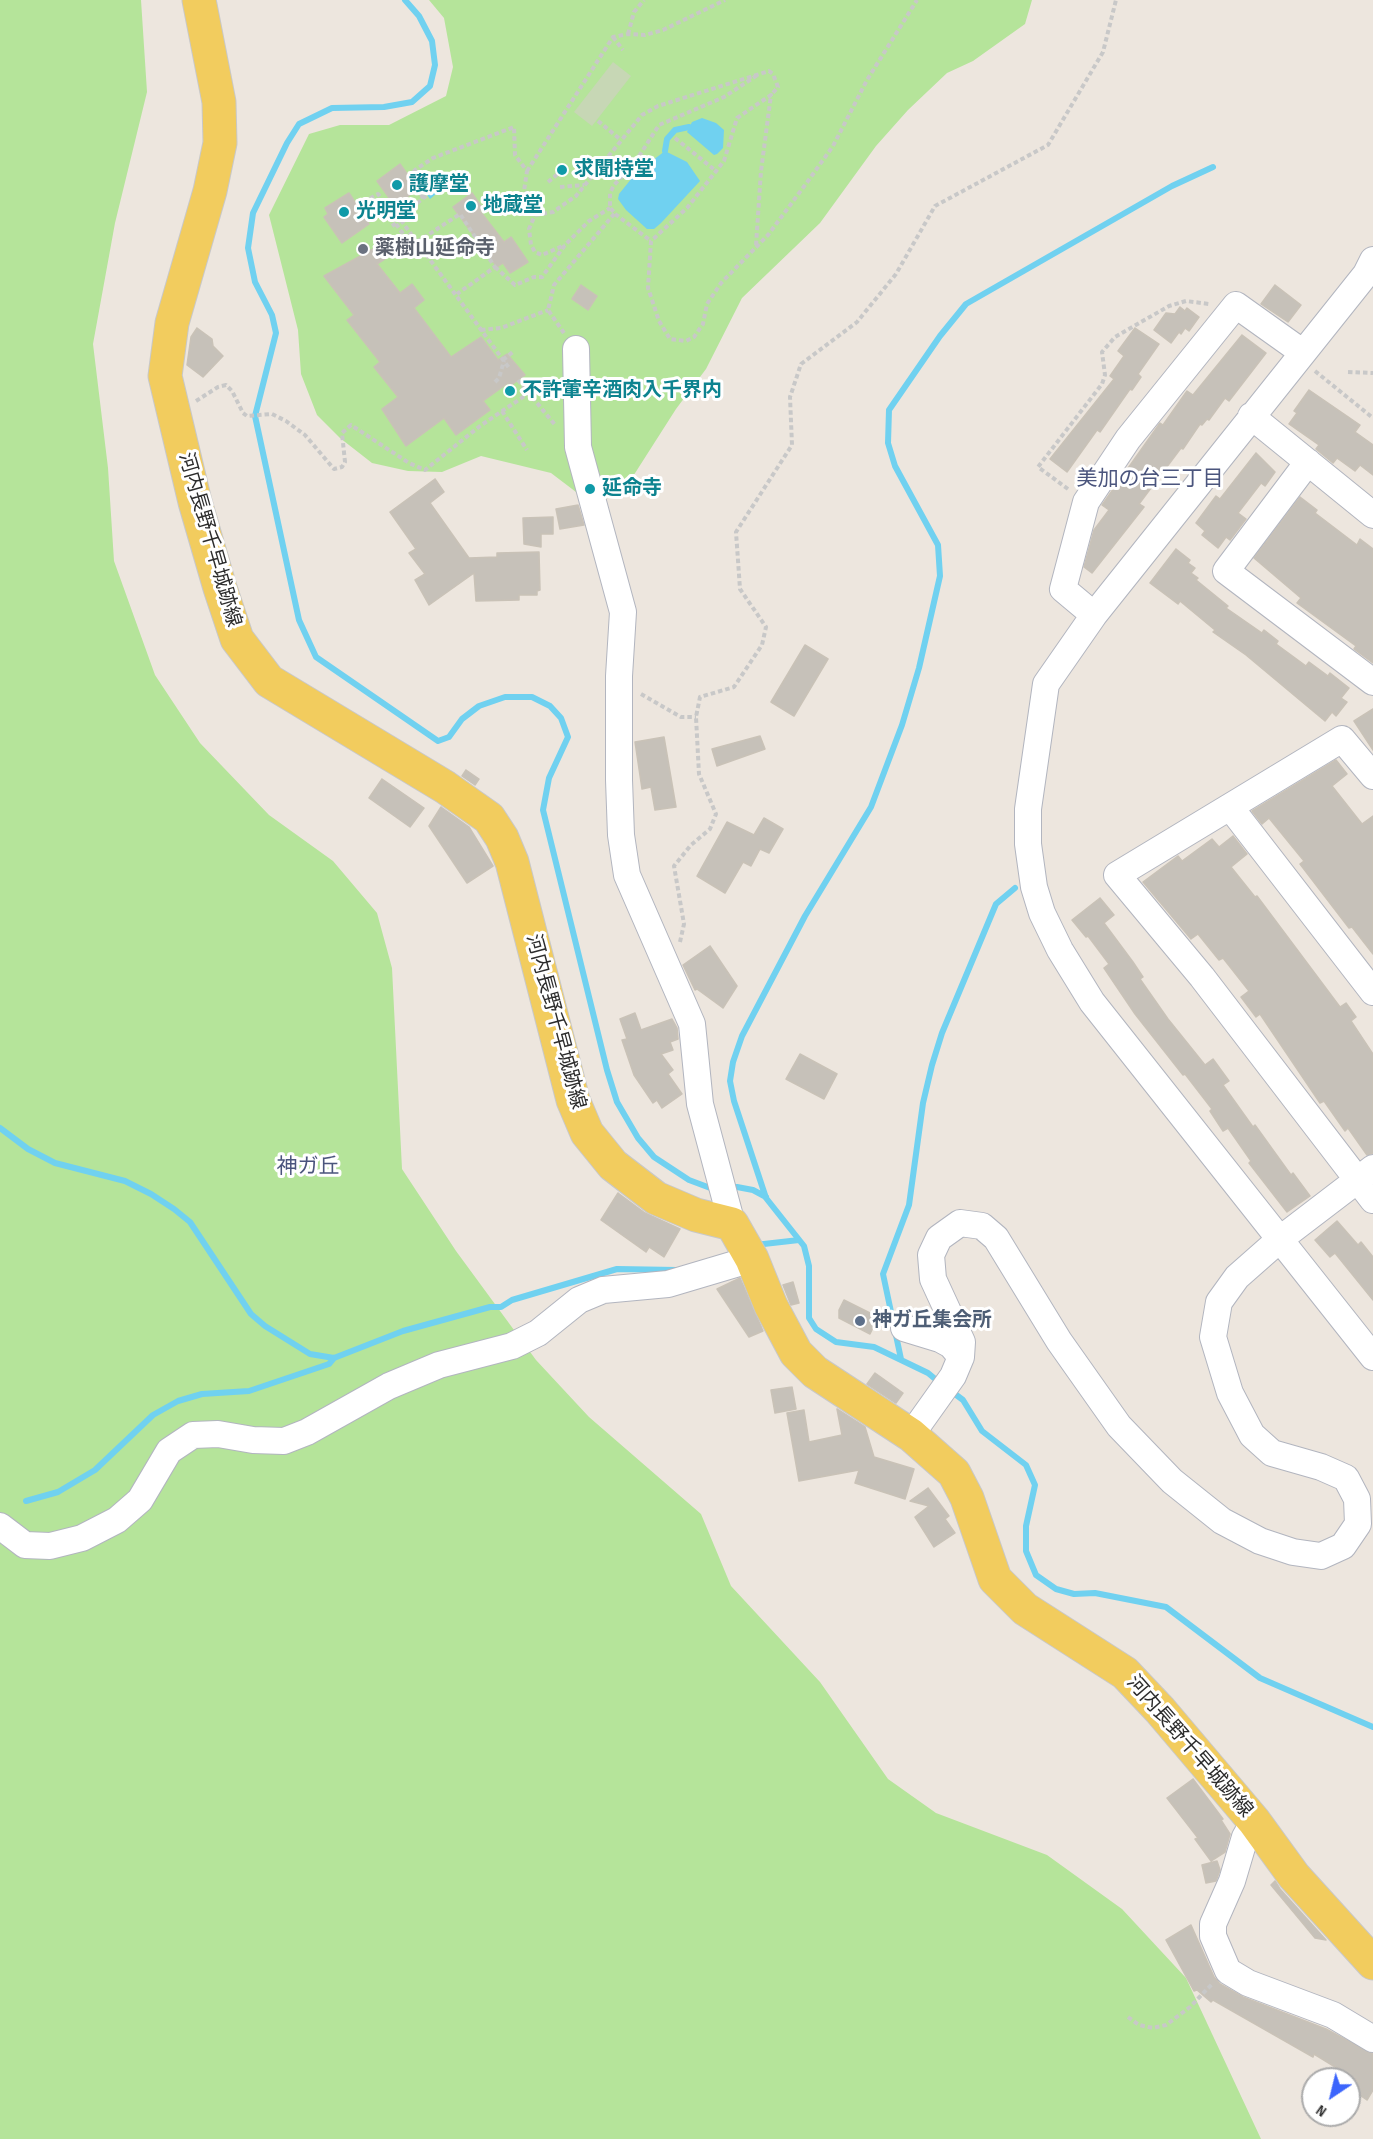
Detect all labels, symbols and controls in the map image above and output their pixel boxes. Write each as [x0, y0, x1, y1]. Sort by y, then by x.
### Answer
place label: 求聞持堂 [574, 158, 654, 182]
marker: 求聞持堂 [555, 163, 569, 177]
place label: 護摩堂 [409, 173, 469, 197]
marker: 護摩堂 [390, 178, 404, 192]
place label: 地蔵堂 [483, 194, 543, 218]
marker: 地蔵堂 [464, 199, 478, 213]
place label: 光明堂 [356, 200, 416, 224]
marker: 光明堂 [337, 205, 351, 219]
place label: 薬樹山延命寺 [375, 237, 495, 261]
marker: 薬樹山延命寺 [356, 242, 370, 256]
place label: 不許葷辛酒肉入千界内 [522, 379, 722, 403]
marker: 不許葷辛酒肉入千界内 [503, 384, 517, 398]
street label: 河内長野千早城跡線 [173, 450, 245, 630]
district label: 美加の台三丁目 [1077, 467, 1223, 493]
place label: 延命寺 [602, 477, 662, 501]
marker: 延命寺 [583, 482, 597, 496]
street label: 河内長野千早城跡線 [520, 932, 590, 1112]
district label: 神ガ丘 [277, 1155, 339, 1181]
place label: 神ガ丘集会所 [872, 1309, 992, 1333]
marker: 神ガ丘集会所 [853, 1314, 867, 1328]
street label: 河内長野千早城跡線 [1121, 1671, 1257, 1823]
north arrow [1301, 2067, 1361, 2127]
text: N [1313, 2100, 1330, 2121]

